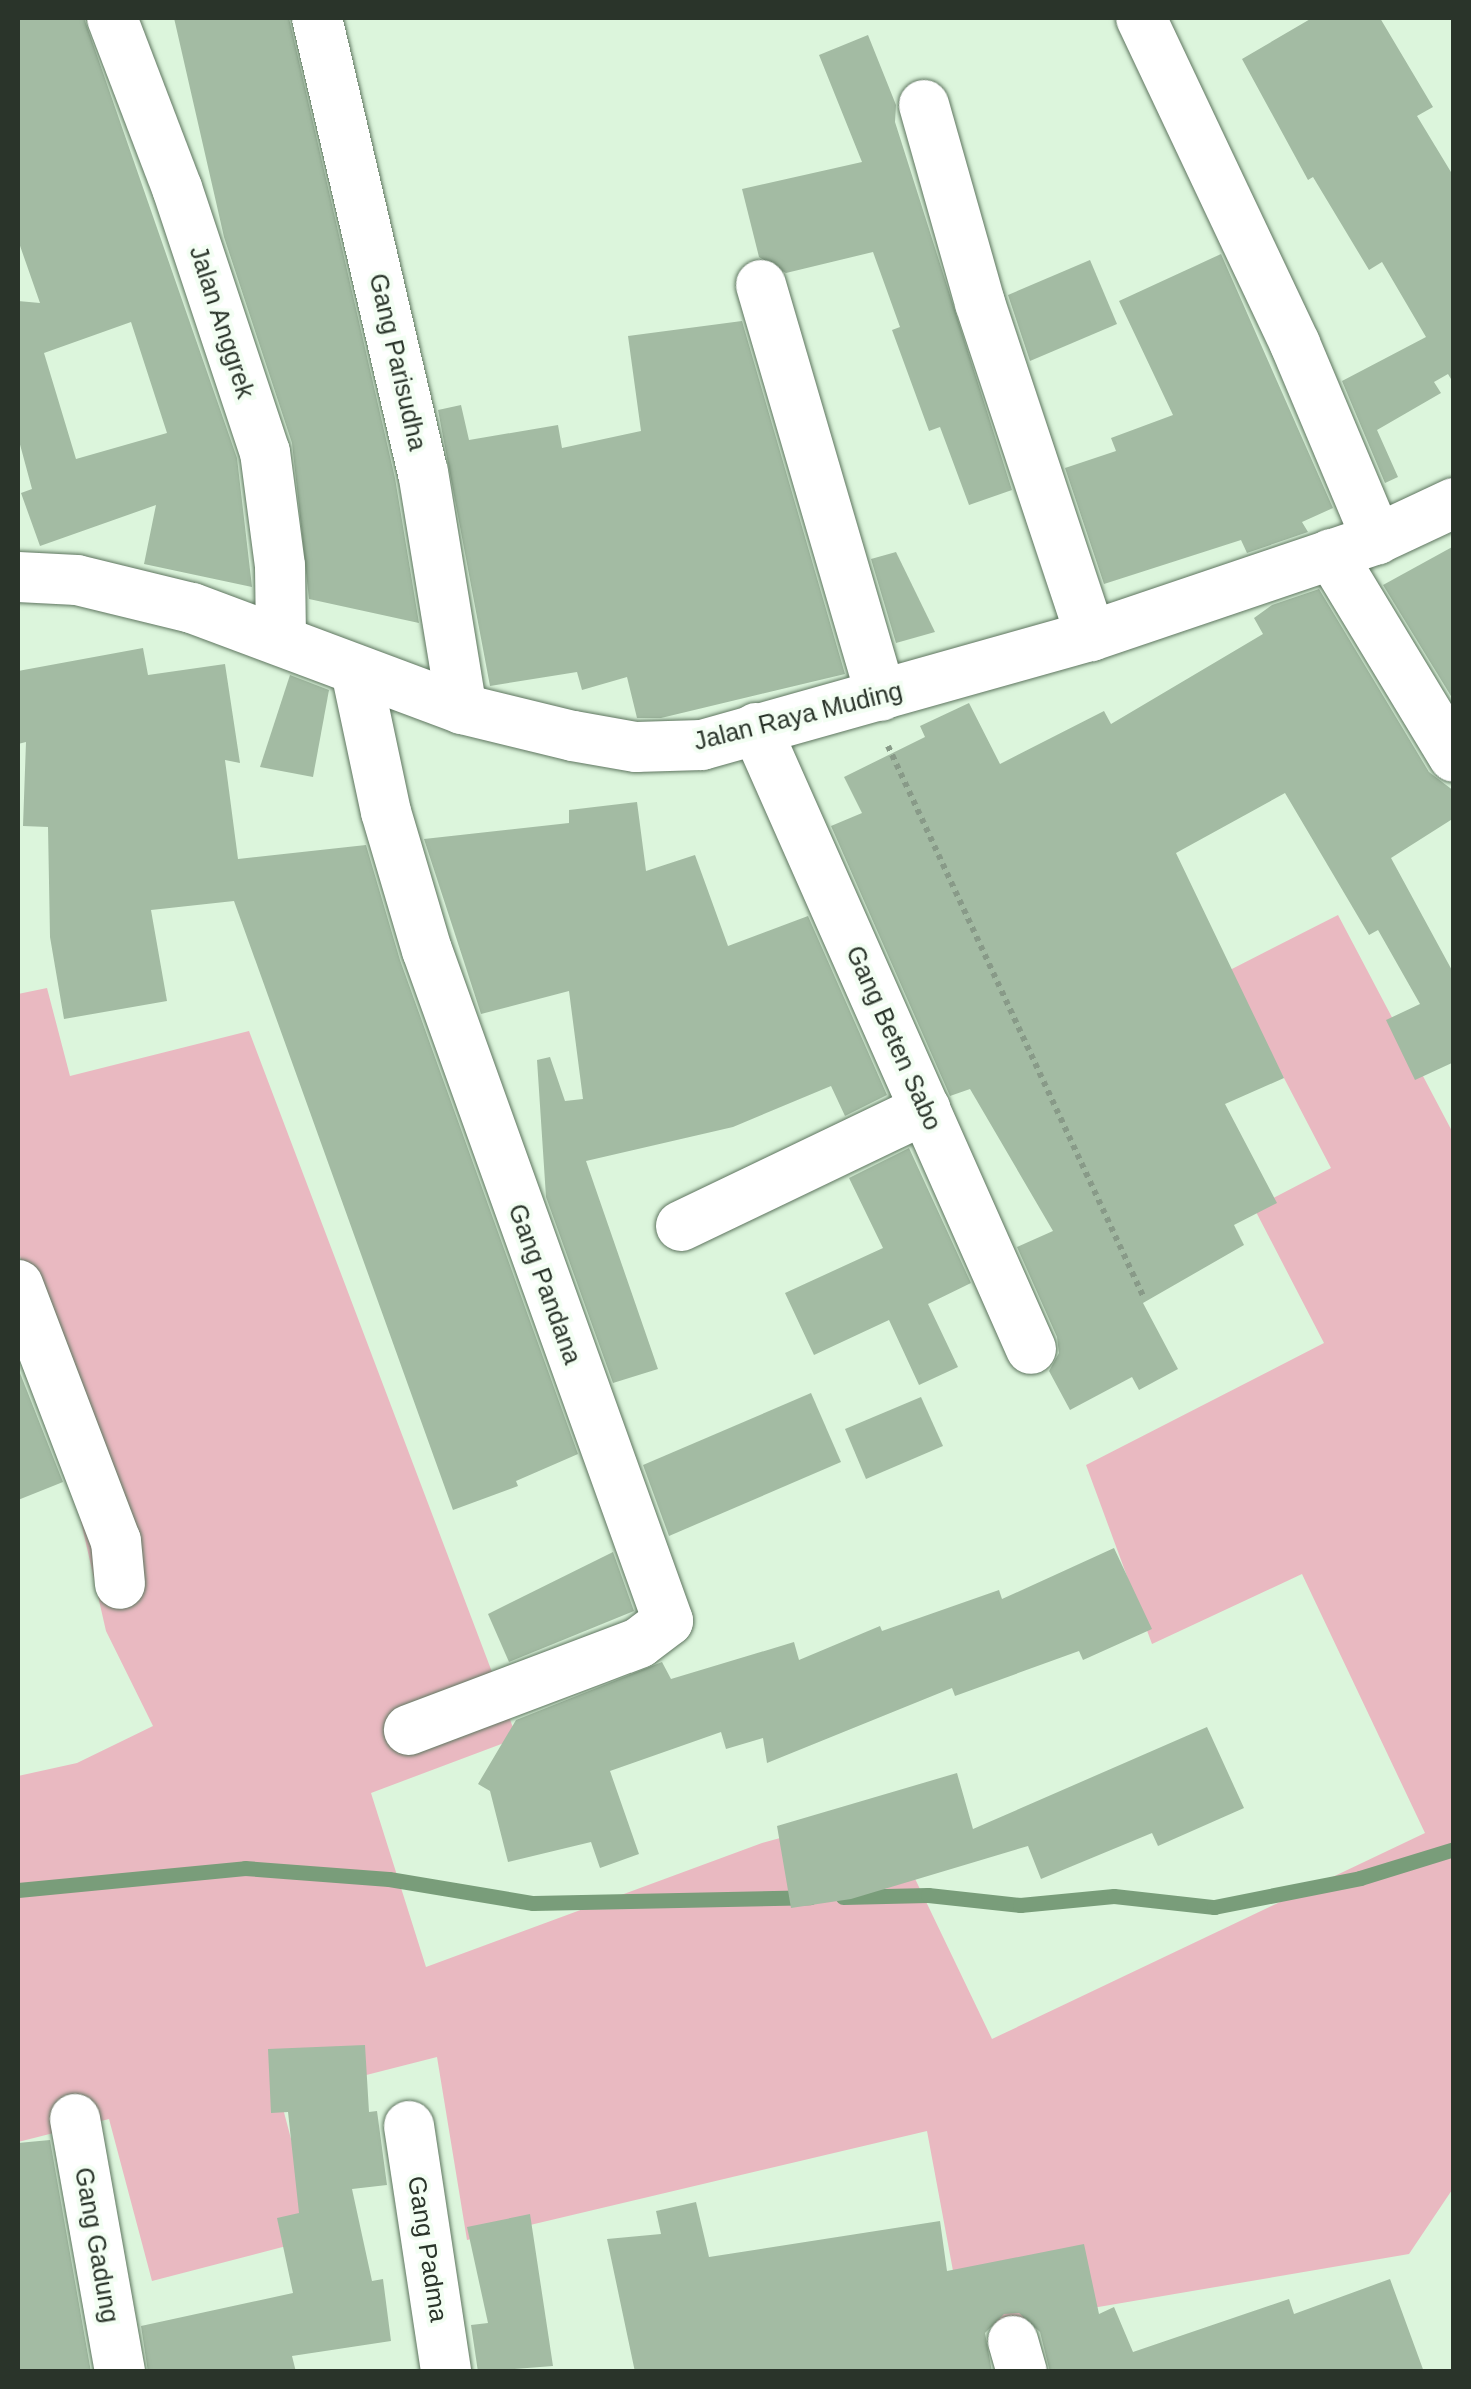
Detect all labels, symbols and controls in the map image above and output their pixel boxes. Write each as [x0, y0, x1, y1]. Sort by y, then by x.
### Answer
street label: Jalan Anggrek [183, 241, 261, 403]
street label: Gang Parisudha [363, 271, 433, 453]
street label: Jalan Raya Muding [691, 676, 905, 756]
street label: Gang Beten Sabo [840, 941, 948, 1135]
street label: Gang Pandana [502, 1200, 588, 1368]
street label: Gang Gadung [69, 2165, 125, 2325]
street label: Gang Padma [402, 2174, 454, 2324]

